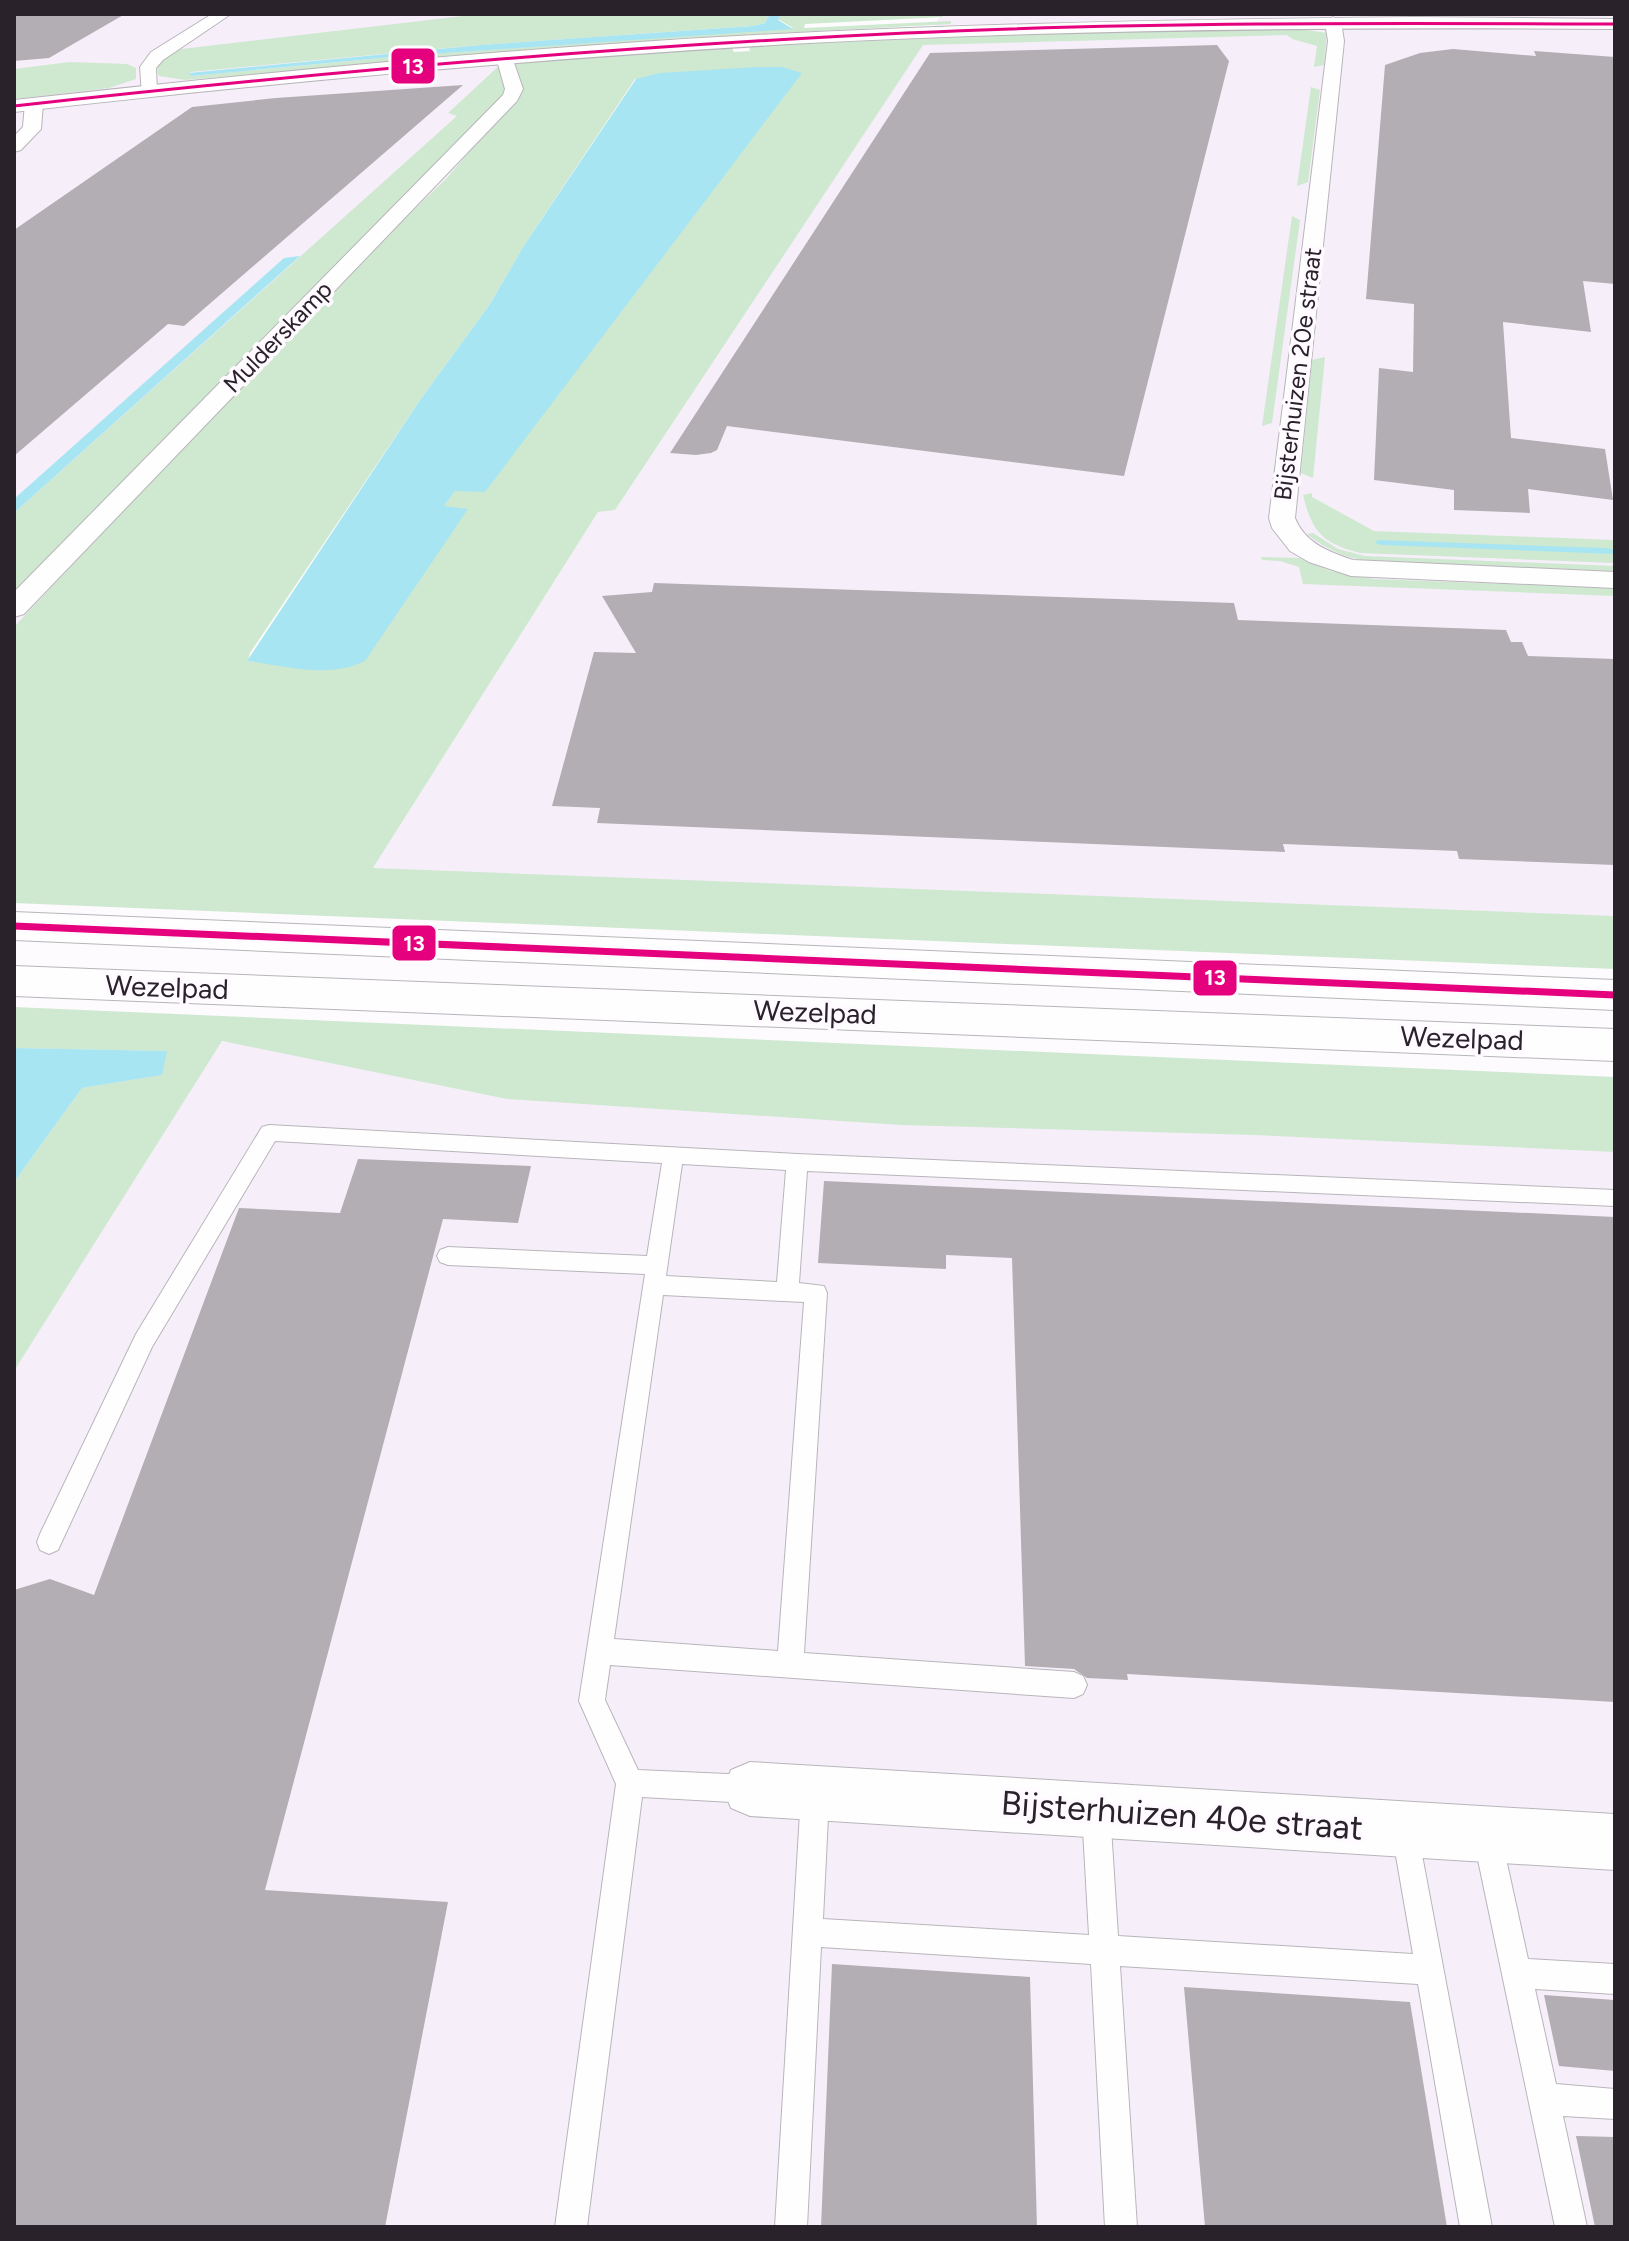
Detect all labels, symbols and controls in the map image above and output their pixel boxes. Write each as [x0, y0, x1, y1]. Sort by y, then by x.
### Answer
line badge: 13 [390, 47, 436, 85]
text: 13 [402, 53, 424, 80]
street label: Bijsterhuizen 20e straat [1268, 246, 1327, 502]
street label: Mulderskamp [217, 275, 338, 398]
line badge: 13 [391, 924, 437, 962]
text: 13 [403, 930, 425, 957]
line badge: 13 [1192, 959, 1238, 997]
text: 13 [1204, 964, 1226, 991]
street label: Wezelpad [105, 968, 229, 1006]
street label: Wezelpad [753, 993, 877, 1031]
street label: Wezelpad [1400, 1019, 1524, 1057]
street label: Bijsterhuizen 40e straat [1000, 1782, 1364, 1849]

